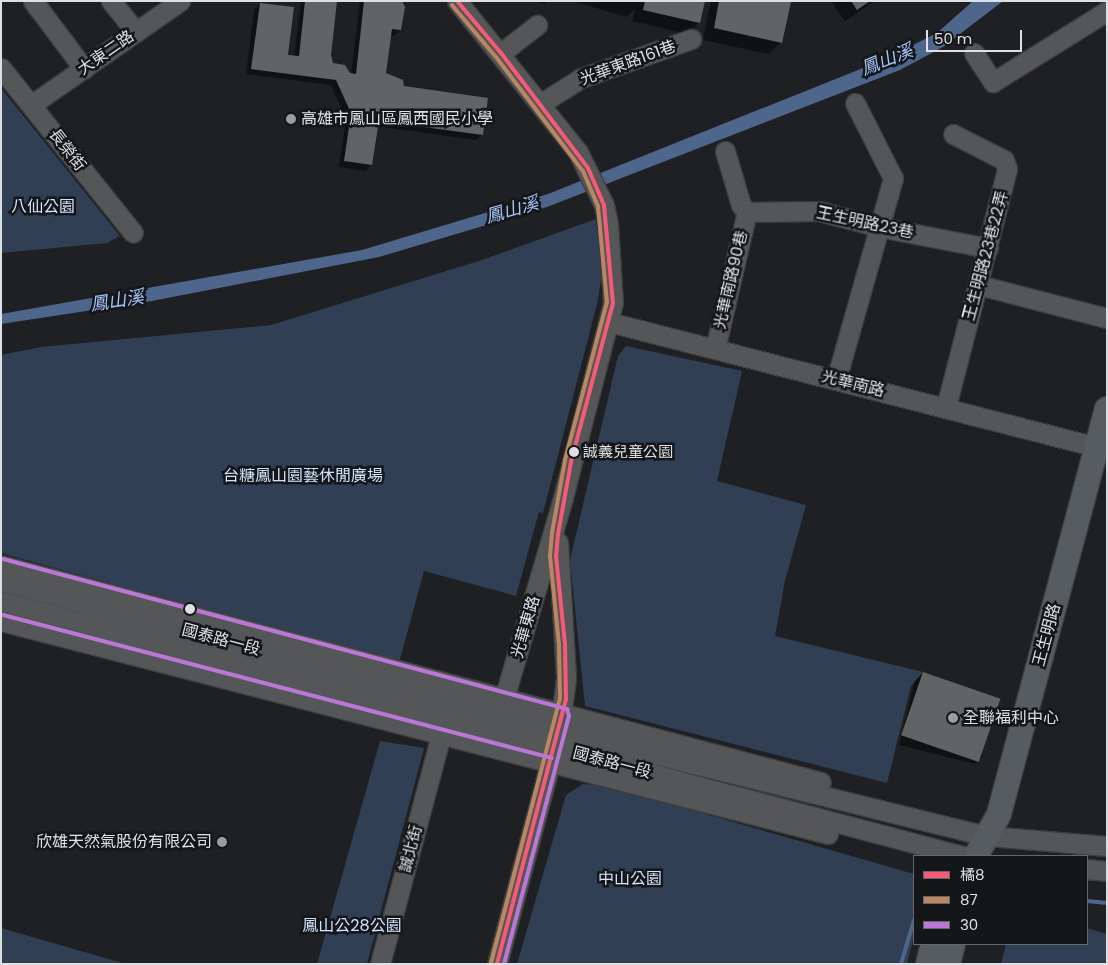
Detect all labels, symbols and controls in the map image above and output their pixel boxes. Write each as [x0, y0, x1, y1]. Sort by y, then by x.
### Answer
scale bar [928, 20, 1024, 52]
street label: 大東二路 [74, 27, 138, 79]
text: 50 m [934, 28, 972, 49]
street label: 光華東路161巷 [578, 37, 678, 89]
water label: 鳳山溪 [858, 40, 916, 80]
place label: 高雄市鳳山區鳳西國民小學 [301, 109, 493, 129]
marker: 高雄市鳳山區鳳西國民小學 [285, 113, 297, 125]
street label: 長榮街 [45, 125, 89, 175]
street label: 王生明路23巷22弄 [960, 189, 1012, 323]
water label: 鳳山溪 [483, 192, 541, 228]
park label: 八仙公園 [11, 197, 75, 217]
street label: 王生明路23巷 [815, 203, 915, 243]
street label: 光華南路90巷 [710, 229, 752, 331]
water label: 鳳山溪 [89, 286, 145, 316]
street label: 光華南路 [820, 367, 886, 401]
place label: 誠義兒童公園 [583, 443, 673, 461]
marker: 誠義兒童公園 [569, 447, 579, 457]
park label: 台糖鳳山園藝休閒廣場 [223, 466, 383, 486]
street label: 光華東路 [508, 594, 544, 660]
street label: 王生明路 [1029, 602, 1065, 668]
unlabelled marker [185, 604, 195, 614]
street label: 國泰路一段 [180, 620, 262, 660]
place label: 全聯福利中心 [963, 708, 1059, 728]
marker: 全聯福利中心 [947, 712, 959, 724]
street label: 國泰路一段 [571, 743, 653, 783]
street label: 誠北街 [396, 823, 426, 875]
place label: 欣雄天然氣股份有限公司 [36, 832, 212, 852]
marker: 欣雄天然氣股份有限公司 [216, 836, 228, 848]
legend [913, 855, 1088, 945]
text: 橘8 [960, 864, 984, 885]
park label: 中山公園 [598, 869, 662, 889]
text: 87 [960, 889, 978, 910]
text: 30 [960, 914, 978, 935]
park label: 鳳山公28公園 [302, 916, 402, 936]

